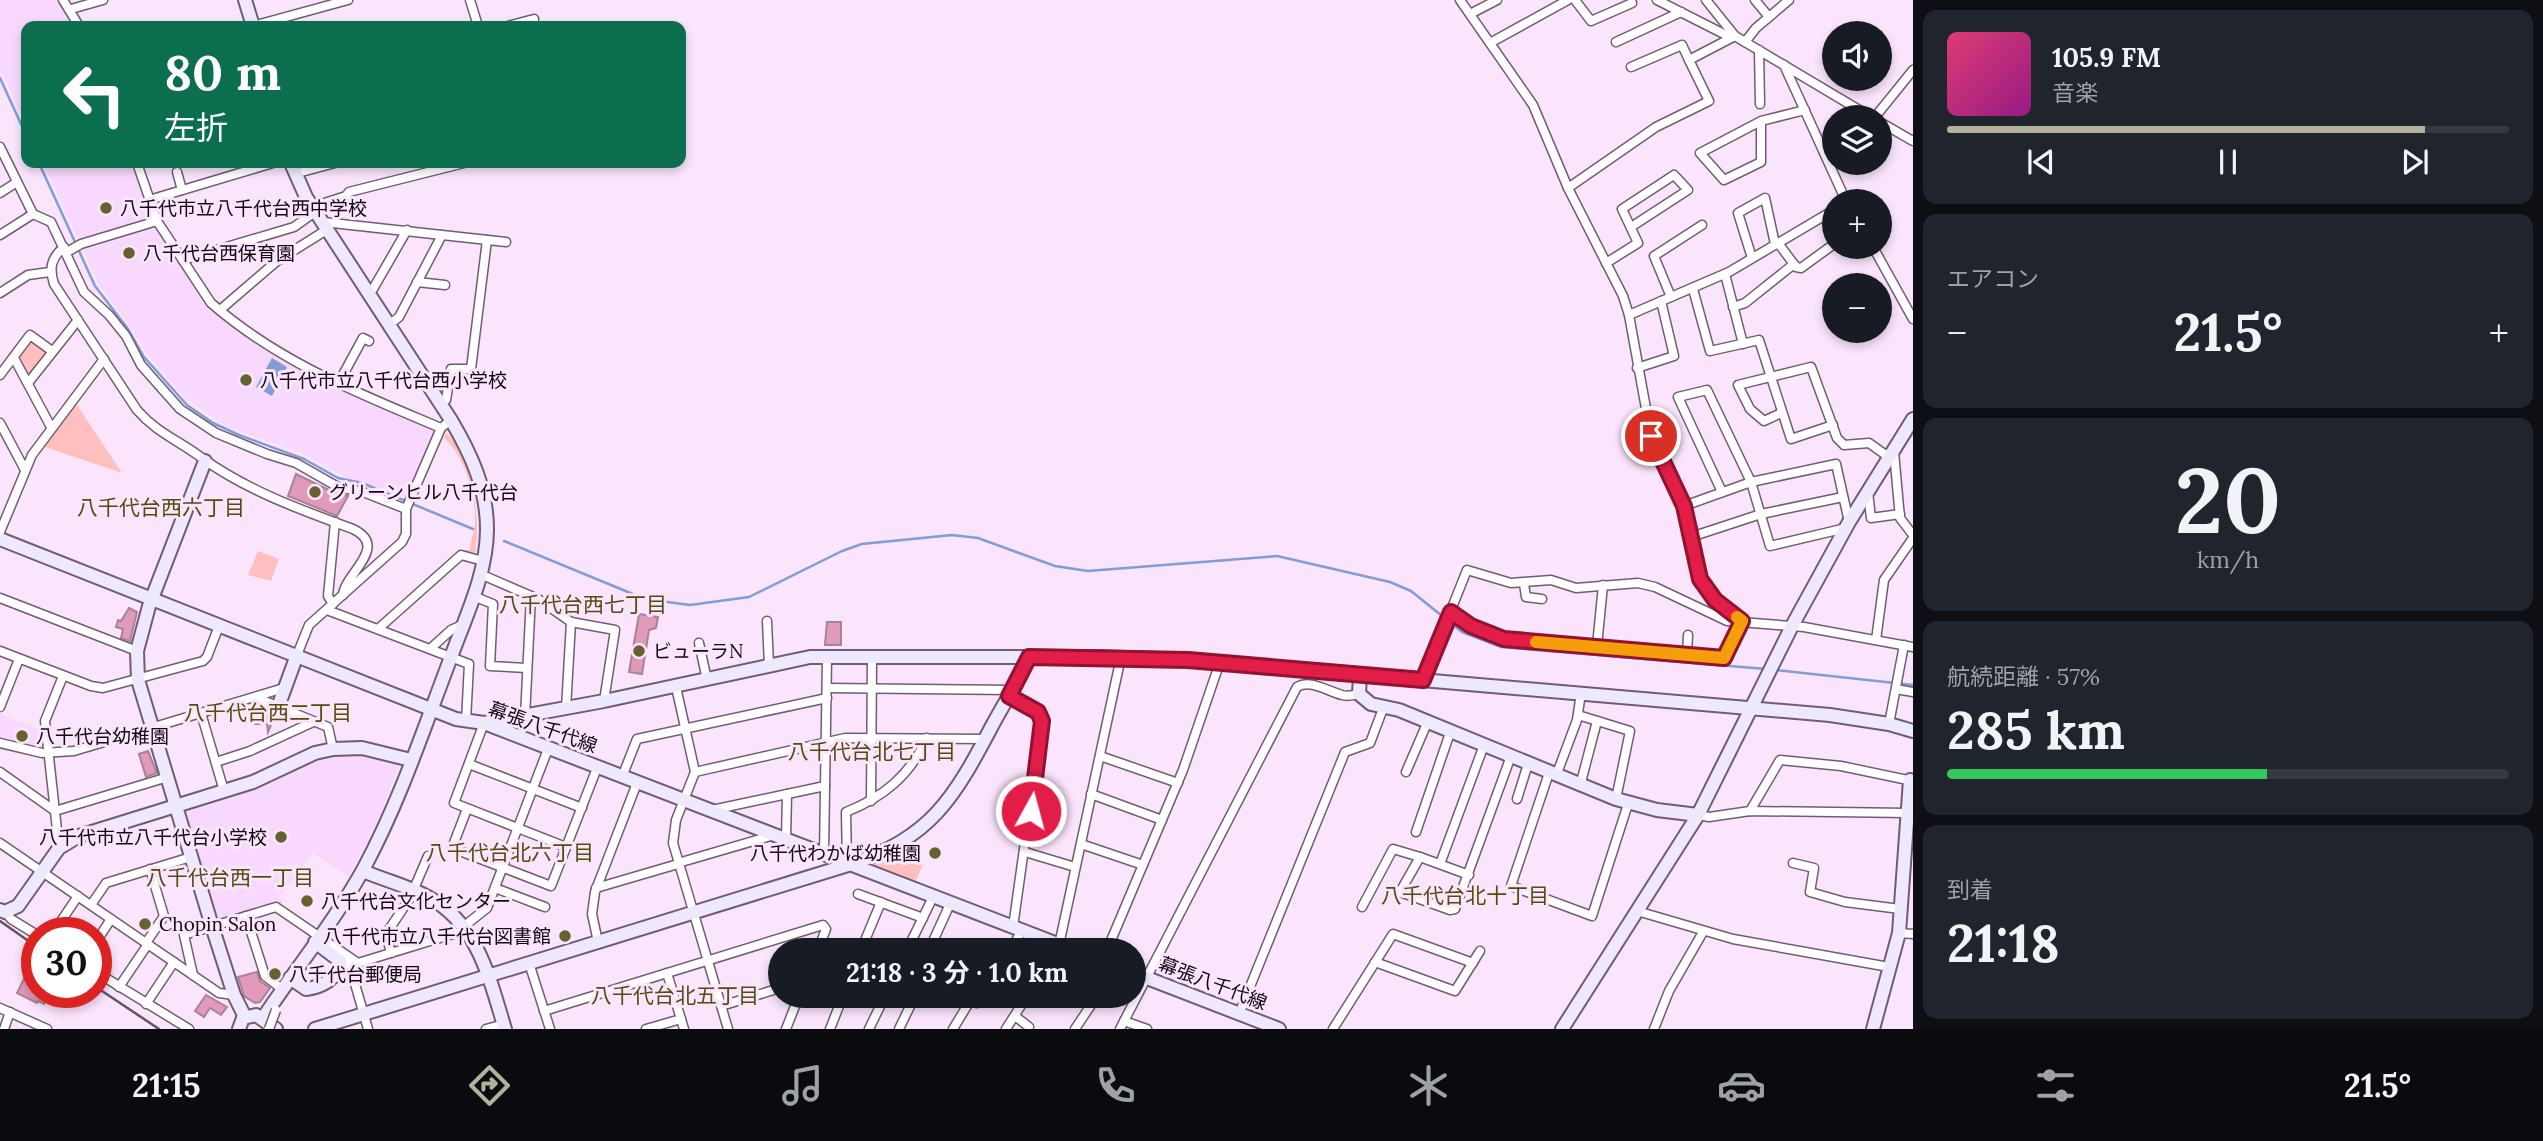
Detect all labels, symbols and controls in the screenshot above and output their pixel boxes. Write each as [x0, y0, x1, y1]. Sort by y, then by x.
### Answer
map controls [1822, 21, 1892, 343]
button: sound [1822, 21, 1892, 91]
text: 80 m [164, 41, 281, 103]
text: 105.9 FM [2052, 41, 2161, 74]
icon: left [49, 49, 140, 140]
text: 音楽 [2052, 78, 2098, 107]
button: layers [1822, 105, 1892, 175]
text: 左折 [164, 107, 228, 148]
icon: previous [2022, 143, 2060, 181]
icon: pause [2209, 143, 2247, 181]
icon: next [2396, 143, 2434, 181]
button: + [1822, 189, 1892, 259]
place label: 八千代市立八千代台西中学校 [120, 196, 367, 220]
marker: 八千代市立八千代台西中学校 [98, 200, 114, 216]
place label: 八千代台西保育園 [143, 241, 295, 265]
marker: 八千代台西保育園 [121, 245, 137, 261]
text: エアコン [1947, 264, 2039, 293]
button: − [1822, 273, 1892, 343]
text: 21.5° [2174, 299, 2282, 365]
text: − [1947, 309, 1967, 357]
text: + [2489, 309, 2509, 357]
place label: 八千代市立八千代台西小学校 [260, 368, 507, 392]
marker: 八千代市立八千代台西小学校 [238, 372, 254, 388]
pin [1621, 406, 1681, 466]
icon: arrive [1632, 417, 1670, 455]
text: 20 [2175, 441, 2281, 558]
place label: グリーンヒル八千代台 [329, 480, 518, 504]
marker: グリーンヒル八千代台 [307, 484, 323, 500]
district label: 八千代台西六丁目 [77, 494, 245, 521]
text: km/h [2197, 545, 2259, 574]
district label: 八千代台西七丁目 [499, 591, 667, 618]
place label: ビューラN [653, 639, 743, 663]
marker: ビューラN [631, 643, 647, 659]
text: 航続距離 · 57% [1947, 662, 2100, 691]
street label: 幕張八千代線 [485, 696, 601, 758]
text: 285 km [1947, 697, 2125, 763]
district label: 八千代台西二丁目 [184, 699, 352, 726]
place label: 八千代台幼稚園 [36, 724, 169, 748]
marker: 八千代台幼稚園 [14, 728, 30, 744]
district label: 八千代台北七丁目 [788, 738, 956, 765]
position arrow [994, 774, 1068, 848]
place label: 八千代市立八千代台小学校 [39, 825, 267, 849]
marker: 八千代市立八千代台小学校 [273, 829, 289, 845]
district label: 八千代台北六丁目 [426, 839, 594, 866]
place label: 八千代わかば幼稚園 [750, 841, 921, 865]
marker: 八千代わかば幼稚園 [927, 845, 943, 861]
district label: 八千代台西一丁目 [146, 864, 314, 891]
text: 到着 [1947, 875, 1993, 904]
district label: 八千代台北十丁目 [1381, 882, 1549, 909]
place label: 八千代台文化センター [321, 889, 511, 913]
marker: 八千代台文化センター [299, 893, 315, 909]
text: 21:18 [1947, 910, 2060, 976]
place label: Chopin Salon [159, 912, 276, 936]
marker: Chopin Salon [137, 916, 153, 932]
speed limit sign: 30 [21, 917, 112, 1008]
place label: 八千代市立八千代台図書館 [323, 924, 551, 948]
marker: 八千代市立八千代台図書館 [557, 928, 573, 944]
street label: 幕張八千代線 [1155, 951, 1271, 1015]
text: 21:18 · 3 分 · 1.0 km [846, 956, 1068, 989]
place label: 八千代台郵便局 [289, 962, 422, 986]
marker: 八千代台郵便局 [267, 966, 283, 982]
district label: 八千代台北五丁目 [591, 982, 759, 1009]
icon: directions [465, 1061, 514, 1110]
icon: music [778, 1061, 827, 1110]
icon: phone [1091, 1061, 1140, 1110]
icon: climate [1404, 1061, 1453, 1110]
icon: car [1717, 1061, 1766, 1110]
icon: filters [2031, 1061, 2080, 1110]
text: 21:15 [132, 1065, 200, 1106]
text: 21.5° [2344, 1065, 2411, 1106]

